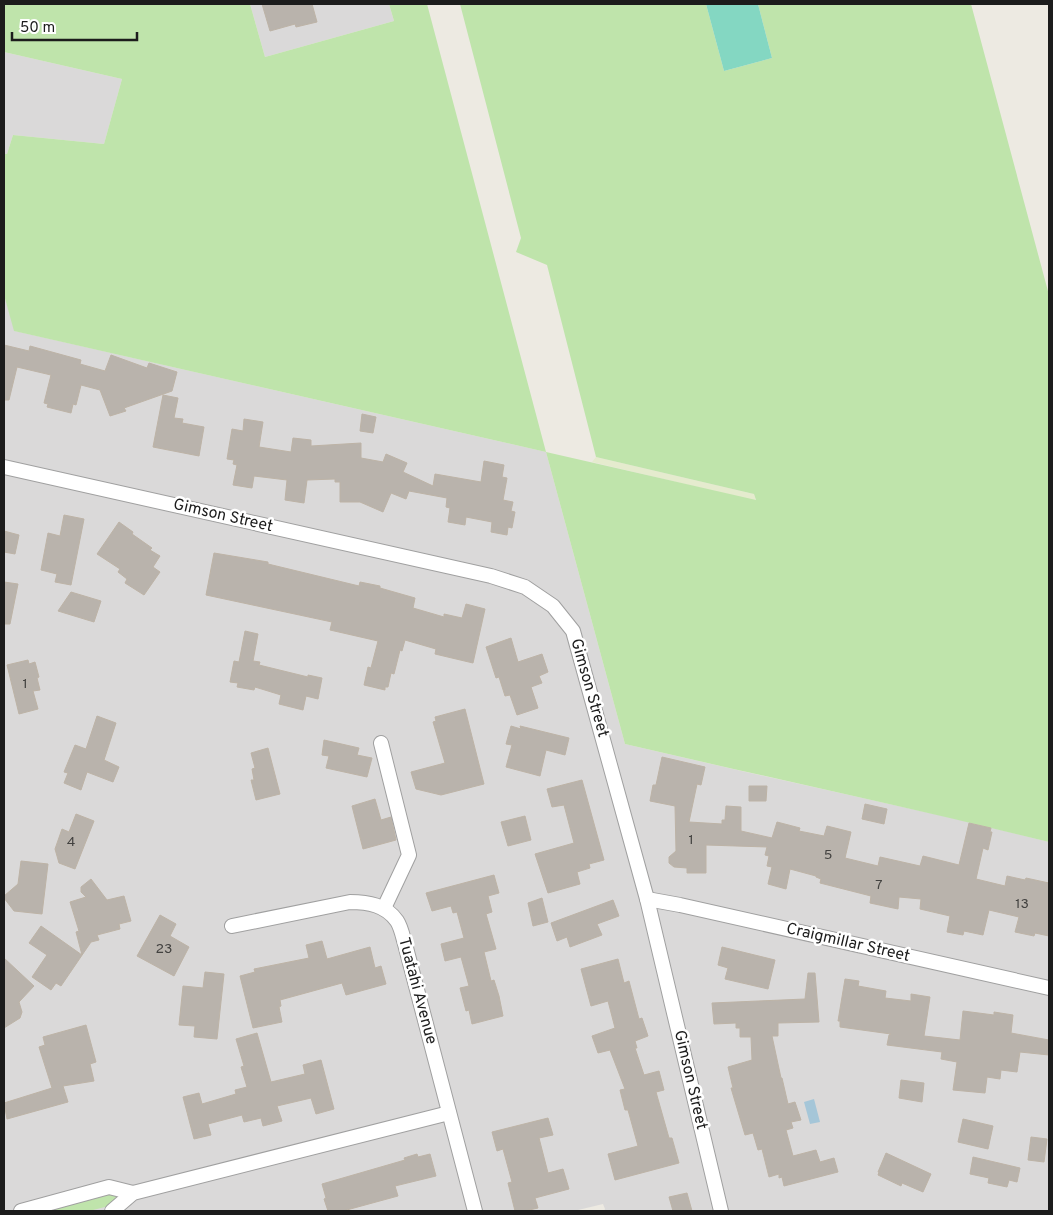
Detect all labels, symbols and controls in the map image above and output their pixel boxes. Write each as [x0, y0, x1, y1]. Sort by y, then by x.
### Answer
scale bar [12, 10, 138, 42]
text: 50 m [20, 19, 55, 38]
street label: Gimson Street [171, 495, 275, 537]
street label: Gimson Street [565, 636, 613, 740]
house number: 1 [22, 676, 28, 693]
house number: 1 [688, 832, 694, 849]
house number: 4 [67, 834, 75, 851]
house number: 5 [824, 847, 832, 864]
house number: 7 [875, 877, 883, 894]
house number: 13 [1015, 896, 1029, 913]
street label: Craigmillar Street [784, 919, 912, 967]
street label: Tuatahi Avenue [393, 935, 441, 1047]
house number: 23 [156, 941, 173, 958]
street label: Gimson Street [669, 1028, 711, 1132]

